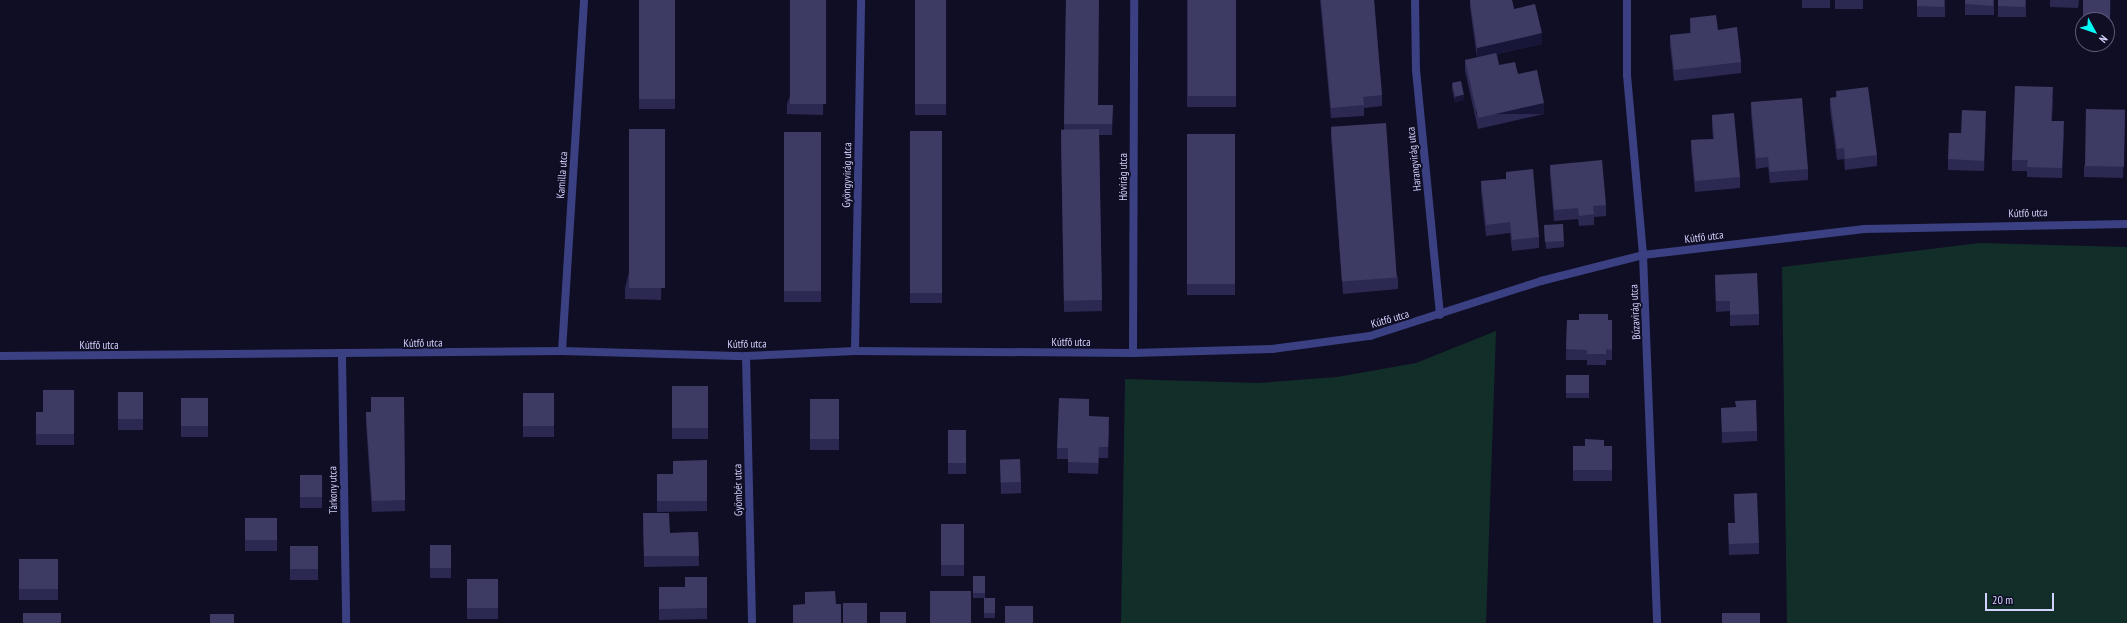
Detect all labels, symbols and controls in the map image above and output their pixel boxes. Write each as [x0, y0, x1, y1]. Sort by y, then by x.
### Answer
north arrow [2075, 12, 2115, 52]
text: N [2096, 32, 2111, 46]
street label: Harangvirág utca [1404, 126, 1424, 192]
street label: Gyöngyvirág utca [840, 142, 854, 208]
street label: Kamilla utca [554, 151, 570, 199]
street label: Hóvirág utca [1116, 153, 1130, 201]
street label: Kútfő utca [2008, 206, 2048, 220]
street label: Kútfő utca [1684, 228, 1724, 246]
street label: Búzavirág utca [1627, 284, 1643, 340]
street label: Kútfő utca [1369, 307, 1411, 331]
street label: Kútfő utca [1051, 335, 1091, 349]
street label: Kútfő utca [403, 336, 443, 350]
street label: Kútfő utca [727, 337, 767, 351]
street label: Kútfő utca [79, 338, 119, 352]
street label: Gyömbér utca [731, 464, 745, 516]
street label: Tárkony utca [326, 466, 340, 514]
scale bar [1987, 585, 2056, 611]
text: 20 m [1992, 592, 2013, 607]

